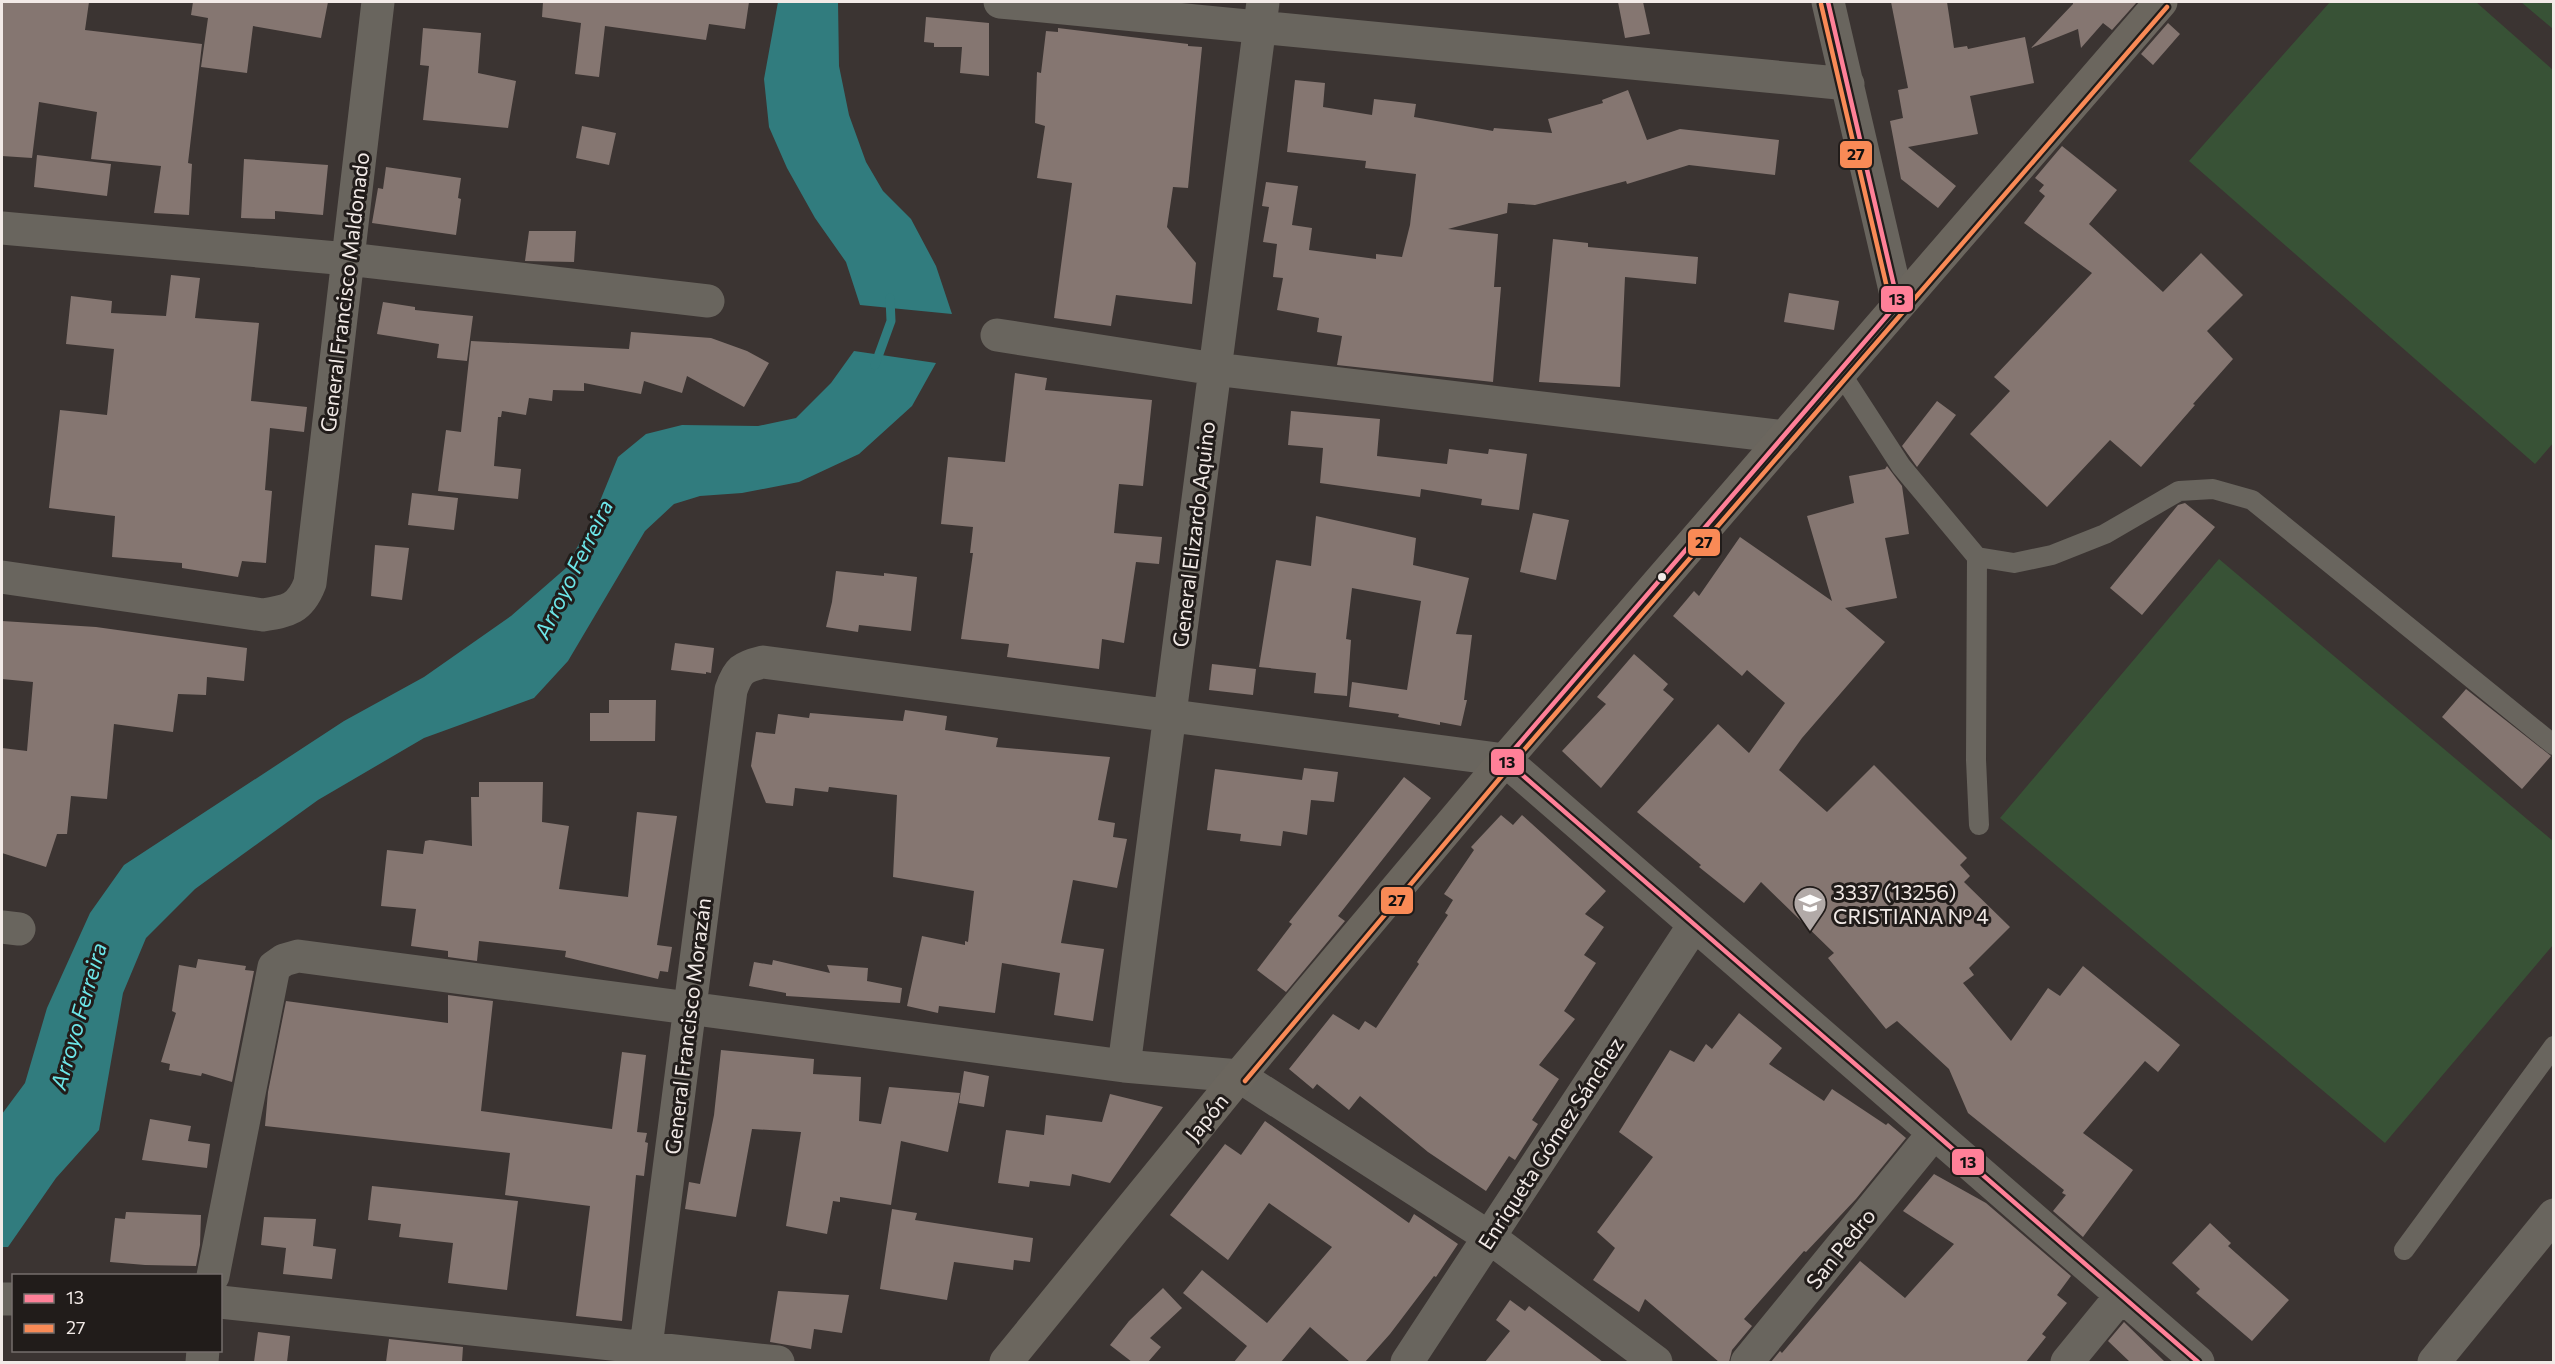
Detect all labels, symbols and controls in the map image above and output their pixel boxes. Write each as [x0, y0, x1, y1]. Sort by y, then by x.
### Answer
line badge: 27 [1839, 140, 1873, 169]
text: 27 [1847, 144, 1865, 163]
street label: General Francisco Maldonado [314, 151, 374, 433]
line badge: 13 [1880, 285, 1914, 313]
text: 13 [1889, 289, 1905, 308]
street label: General Elizardo Aquino [1167, 420, 1219, 648]
water label: Arroyo Ferreira [527, 495, 618, 644]
line badge: 27 [1687, 528, 1721, 557]
text: 27 [1695, 532, 1713, 551]
unlabelled marker [1656, 571, 1668, 583]
line badge: 13 [1490, 748, 1525, 776]
text: 13 [1499, 752, 1515, 771]
place label: 3337 (13256) CRISTIANA Nº 4 [1833, 879, 1989, 928]
school or university icon: 3337 (13256) CRISTIANA Nº 4 [1792, 885, 1828, 932]
line badge: 27 [1380, 886, 1414, 915]
text: 27 [1388, 890, 1406, 909]
street label: General Francisco Morazán [659, 896, 715, 1156]
water label: Arroyo Ferreira [44, 939, 112, 1094]
street label: Enriqueta Gómez Sánchez [1472, 1032, 1628, 1254]
street label: Japón [1179, 1088, 1233, 1146]
line badge: 13 [1951, 1148, 1985, 1176]
text: 13 [1960, 1152, 1976, 1171]
street label: San Pedro [1800, 1203, 1880, 1293]
legend [12, 1274, 222, 1352]
text: 13 [66, 1286, 84, 1308]
text: 27 [66, 1316, 85, 1338]

